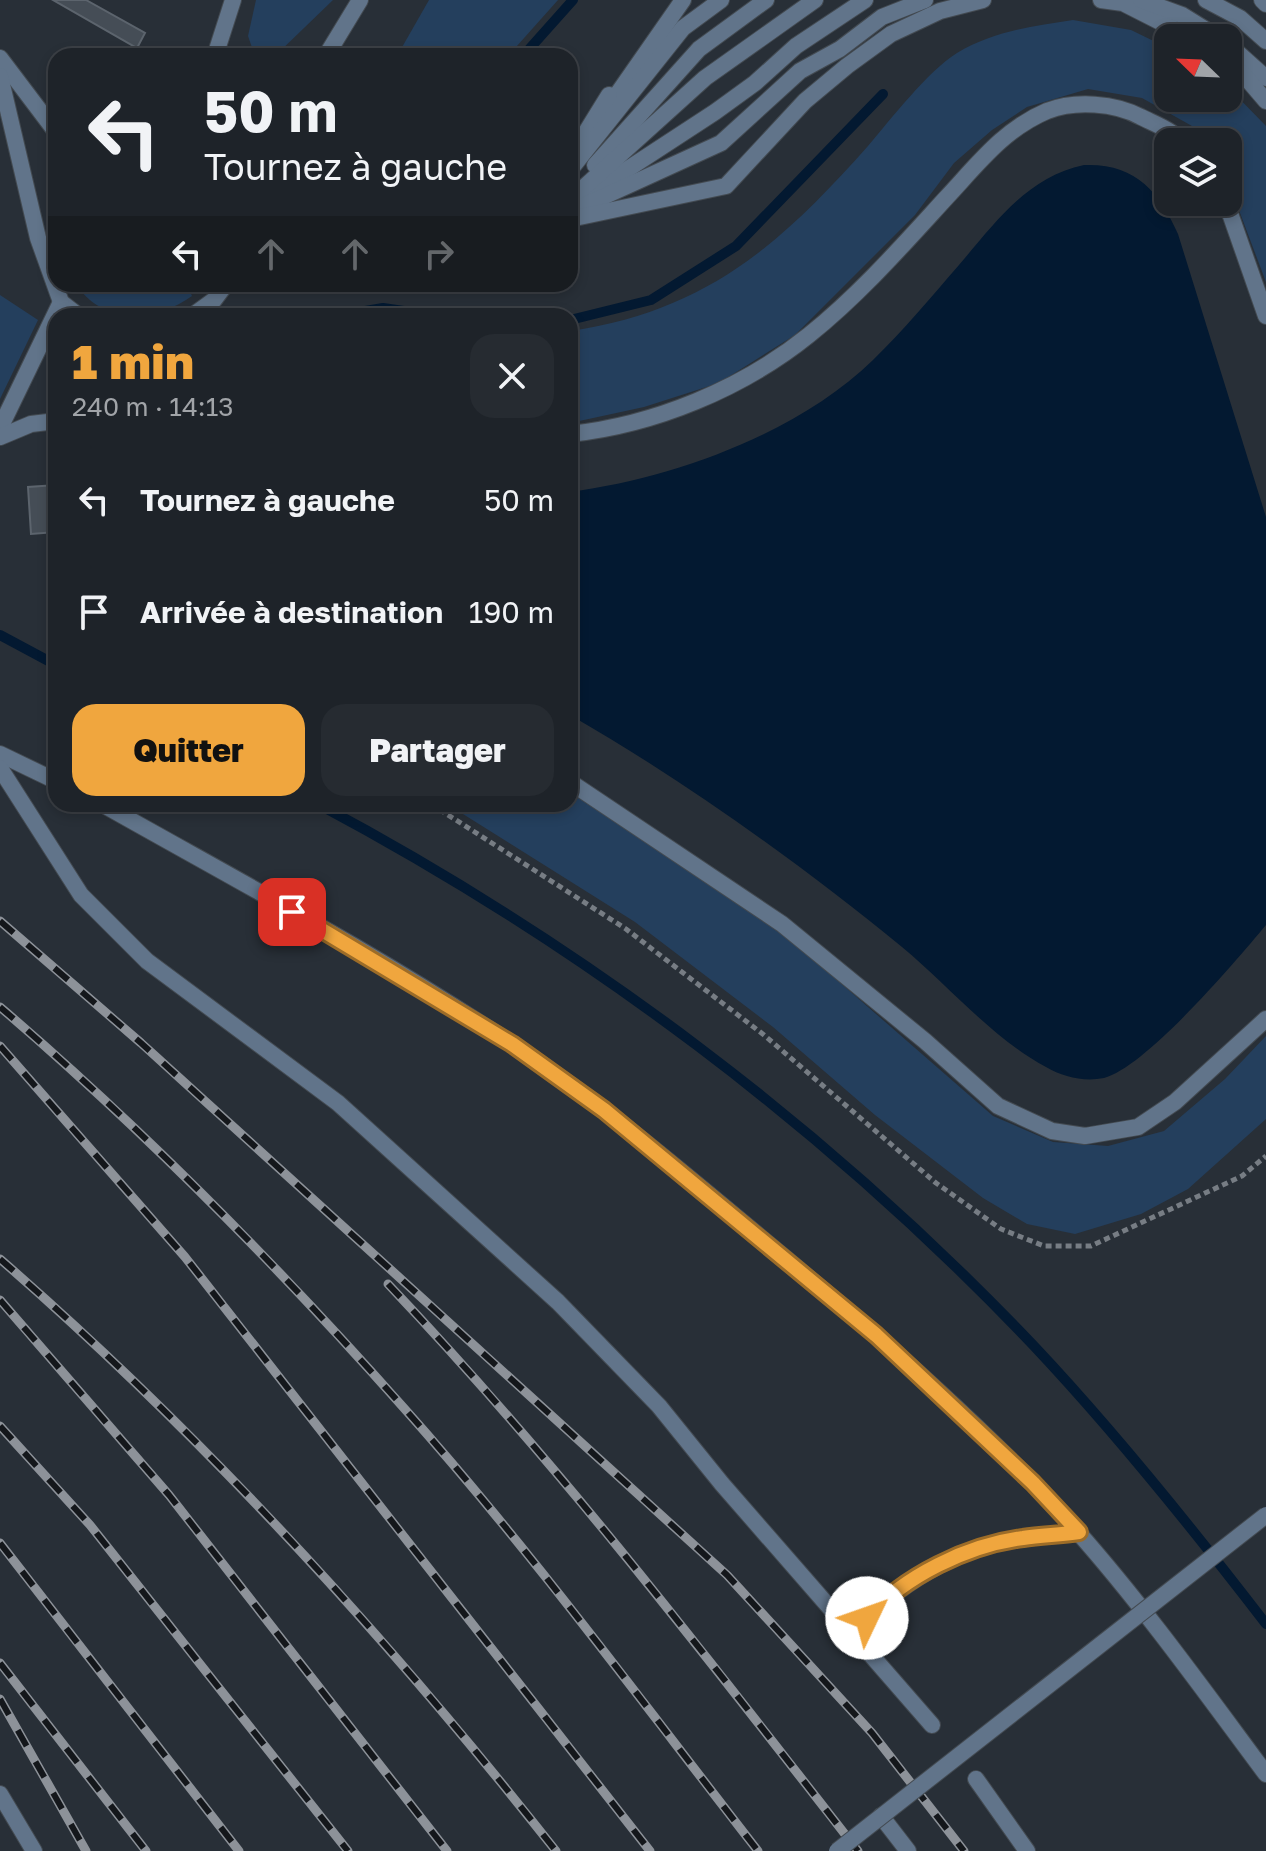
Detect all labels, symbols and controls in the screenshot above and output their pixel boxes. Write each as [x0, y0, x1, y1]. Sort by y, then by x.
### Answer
north arrow [1154, 24, 1242, 112]
map controls [1154, 24, 1242, 216]
text: 50 m [204, 77, 338, 144]
icon: left [72, 80, 176, 184]
button: layers [1154, 128, 1242, 216]
text: Tournez à gauche [204, 145, 507, 188]
icon: left [165, 232, 209, 276]
icon: ahead [249, 232, 293, 276]
icon: ahead [333, 232, 377, 276]
icon: right [417, 232, 461, 276]
text: 1 min [72, 332, 194, 390]
button: close [470, 334, 554, 418]
text: 240 m · 14:13 [72, 391, 233, 422]
icon: left [72, 478, 116, 522]
text: Tournez à gauche [140, 482, 395, 518]
text: 50 m [484, 482, 554, 518]
icon: arrive [72, 590, 116, 634]
text: Arrivée à destination [140, 594, 443, 630]
text: 190 m [469, 594, 554, 630]
button: Quitter [72, 704, 305, 796]
button: Partager [321, 704, 554, 796]
pin [258, 878, 326, 946]
icon: arrive [270, 890, 314, 934]
position arrow [825, 1576, 909, 1660]

